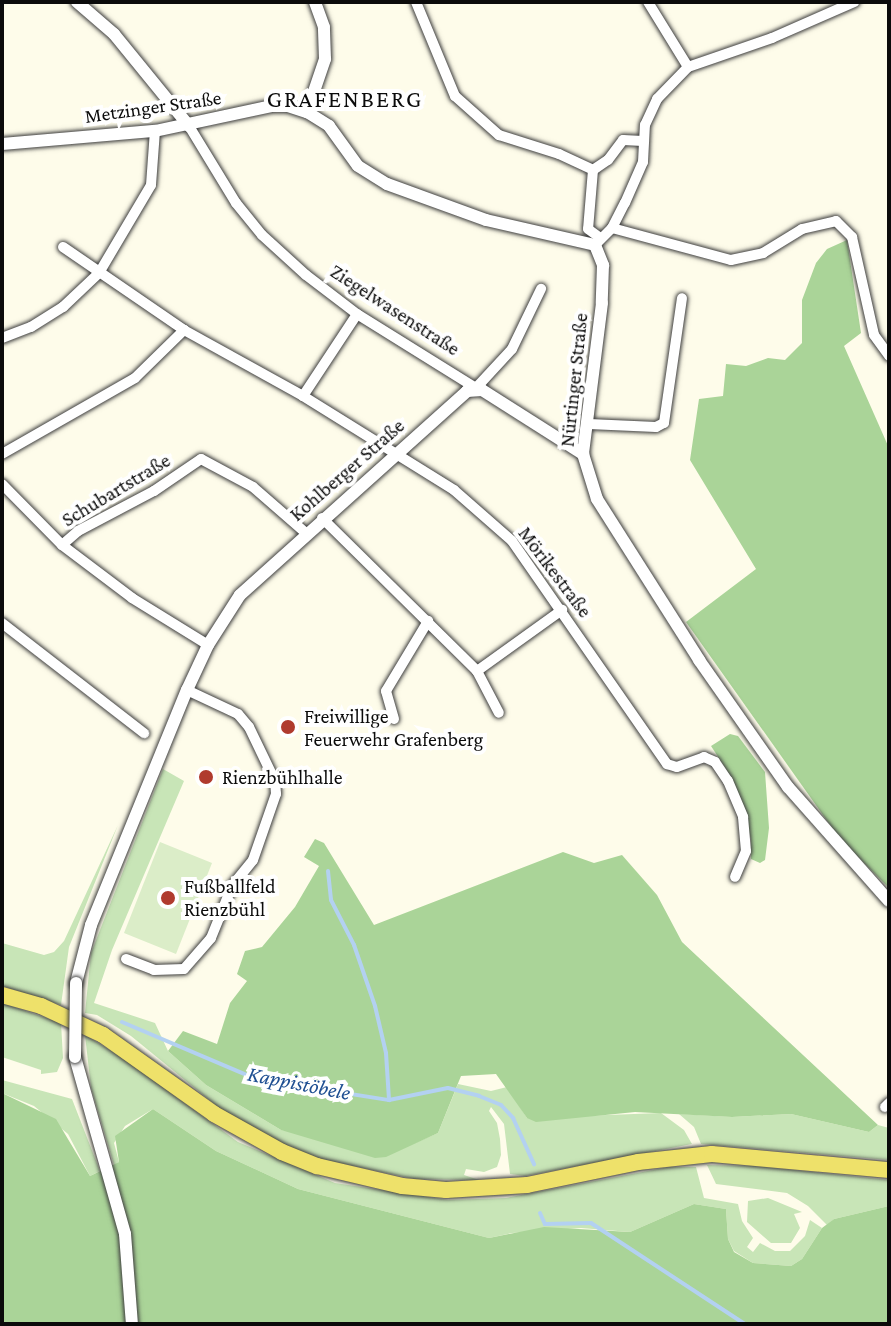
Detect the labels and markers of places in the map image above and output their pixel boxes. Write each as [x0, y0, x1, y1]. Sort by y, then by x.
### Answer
place label: Freiwillige Feuerwehr Grafenberg [304, 704, 483, 751]
marker: Freiwillige Feuerwehr Grafenberg [279, 718, 297, 736]
place label: Rienzbühlhalle [222, 765, 342, 789]
marker: Rienzbühlhalle [197, 768, 215, 786]
place label: Fußballfeld Rienzbühl [184, 874, 276, 921]
marker: Fußballfeld Rienzbühl [159, 889, 177, 907]

